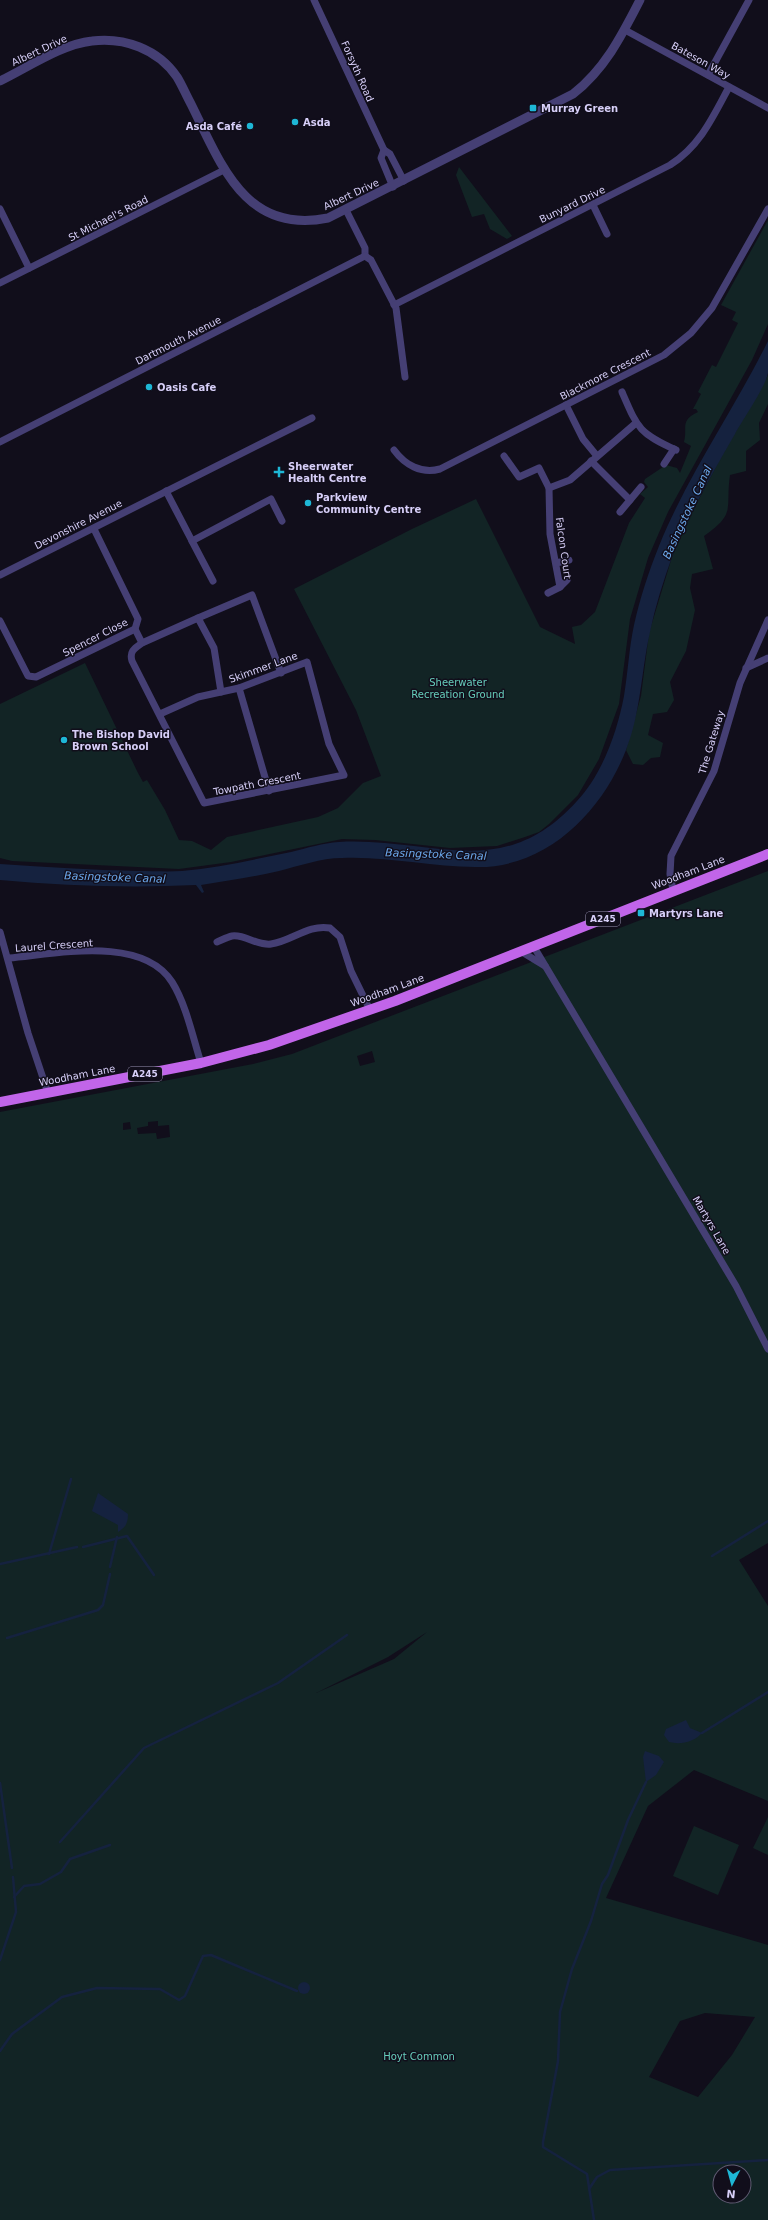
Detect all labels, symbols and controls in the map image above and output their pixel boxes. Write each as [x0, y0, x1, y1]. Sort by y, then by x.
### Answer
street label: Albert Drive [10, 33, 69, 68]
street label: Forsyth Road [339, 39, 376, 103]
street label: Bateson Way [670, 40, 732, 81]
marker: Murray Green [528, 103, 538, 113]
place label: Murray Green [541, 103, 618, 114]
marker: Asda [290, 117, 300, 127]
place label: Asda [303, 117, 331, 128]
place label: Asda Café [186, 121, 242, 132]
marker: Asda Café [245, 121, 255, 131]
street label: Albert Drive [322, 177, 381, 212]
street label: Bunyard Drive [538, 184, 607, 225]
street label: St Michael's Road [67, 194, 150, 243]
street label: Dartmouth Avenue [134, 314, 223, 367]
street label: Blackmore Crescent [558, 347, 652, 402]
marker: Oasis Cafe [144, 382, 154, 392]
place label: Oasis Cafe [157, 382, 217, 393]
place label: Sheerwater Health Centre [288, 461, 367, 484]
water label: Basingstoke Canal [660, 463, 715, 561]
marker: Sheerwater Health Centre [273, 466, 285, 478]
place label: Parkview Community Centre [316, 492, 421, 515]
street label: Devonshire Avenue [33, 498, 124, 551]
marker: Parkview Community Centre [303, 498, 313, 508]
street label: Falcon Court [554, 516, 573, 580]
street label: Spencer Close [61, 616, 130, 659]
street label: Skimmer Lane [227, 650, 299, 685]
park label: Sheerwater Recreation Ground [411, 677, 505, 700]
street label: The Gateway [696, 709, 726, 776]
place label: The Bishop David Brown School [72, 729, 170, 752]
marker: The Bishop David Brown School [59, 735, 69, 745]
street label: Towpath Crescent [211, 770, 302, 798]
water label: Basingstoke Canal [385, 846, 487, 863]
street label: Woodham Lane [650, 853, 726, 891]
water label: Basingstoke Canal [64, 869, 166, 886]
marker: Martyrs Lane [636, 908, 646, 918]
place label: Martyrs Lane [649, 908, 724, 919]
road number: A245 [586, 912, 620, 926]
street label: Laurel Crescent [15, 937, 93, 954]
street label: Woodham Lane [349, 972, 425, 1009]
street label: Woodham Lane [38, 1063, 116, 1088]
road number: A245 [128, 1067, 162, 1081]
street label: Martyrs Lane [690, 1194, 733, 1256]
park label: Hoyt Common [383, 2051, 455, 2062]
north arrow [712, 2164, 752, 2204]
text: N [726, 2187, 736, 2200]

